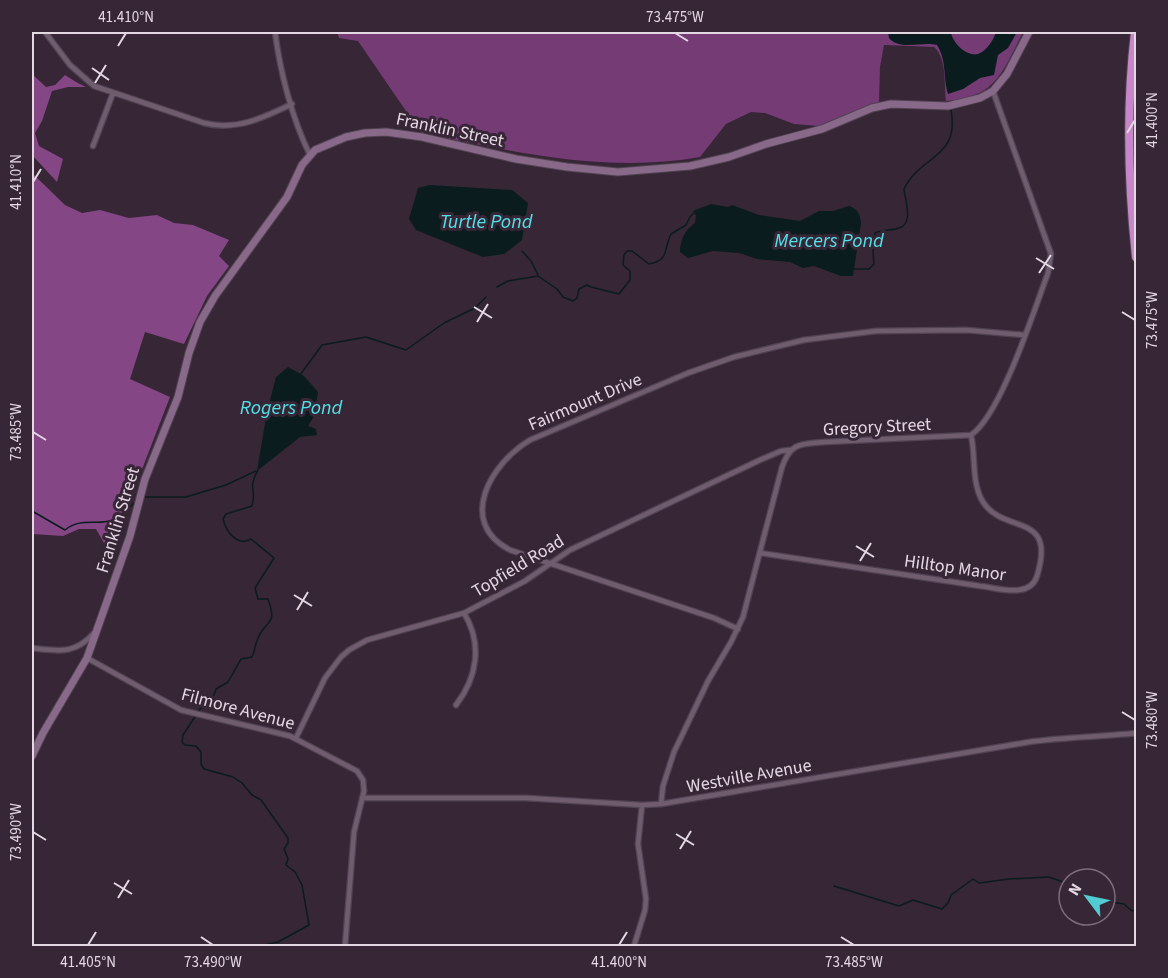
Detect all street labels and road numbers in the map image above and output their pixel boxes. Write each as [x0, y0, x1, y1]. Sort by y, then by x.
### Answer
street label: Franklin Street [394, 106, 506, 154]
street label: Fairmount Drive [524, 367, 646, 437]
street label: Gregory Street [822, 412, 932, 442]
street label: Franklin Street [90, 464, 146, 576]
street label: Topfield Road [467, 529, 569, 603]
street label: Hilltop Manor [902, 548, 1008, 588]
street label: Filmore Avenue [178, 682, 298, 736]
street label: Westville Avenue [685, 753, 813, 799]

